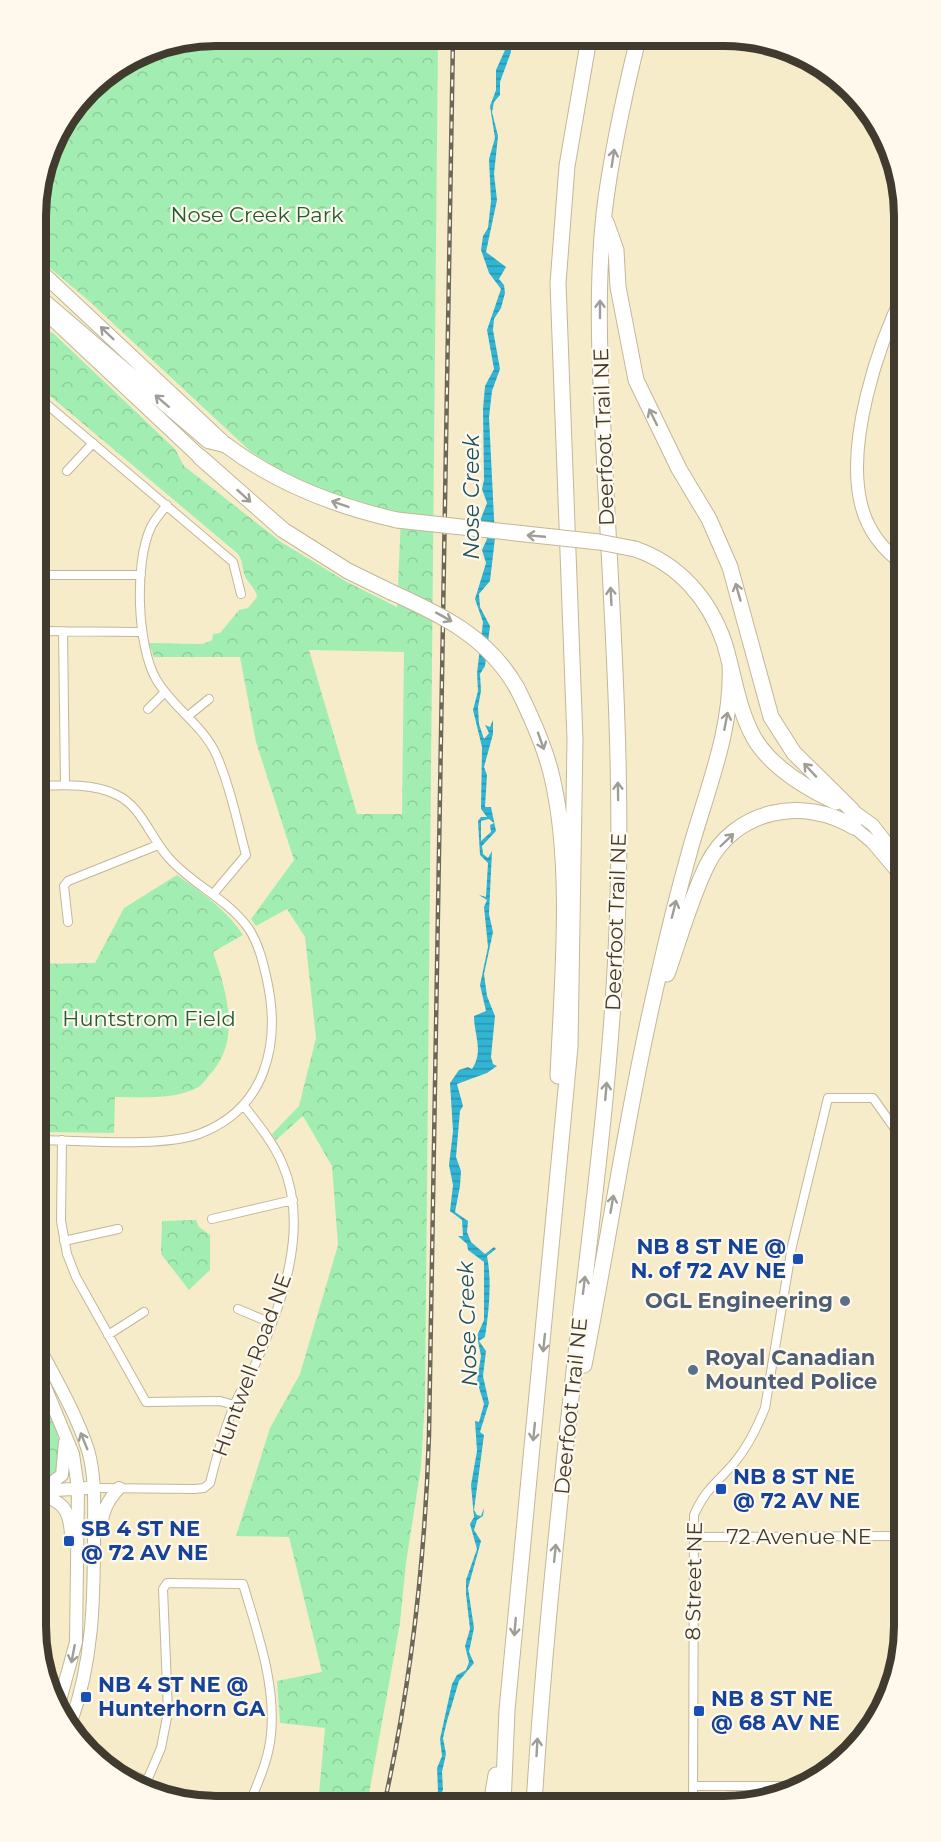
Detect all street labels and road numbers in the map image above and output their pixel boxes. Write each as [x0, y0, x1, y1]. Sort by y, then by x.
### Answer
street label: Deerfoot Trail NE [588, 348, 619, 526]
street label: Deerfoot Trail NE [600, 833, 631, 1011]
street label: Huntwell Road NE [207, 1270, 296, 1460]
street label: Deerfoot Trail NE [549, 1316, 592, 1496]
street label: 8 Street NE [680, 1521, 707, 1641]
street label: 72 Avenue NE [726, 1524, 872, 1549]

